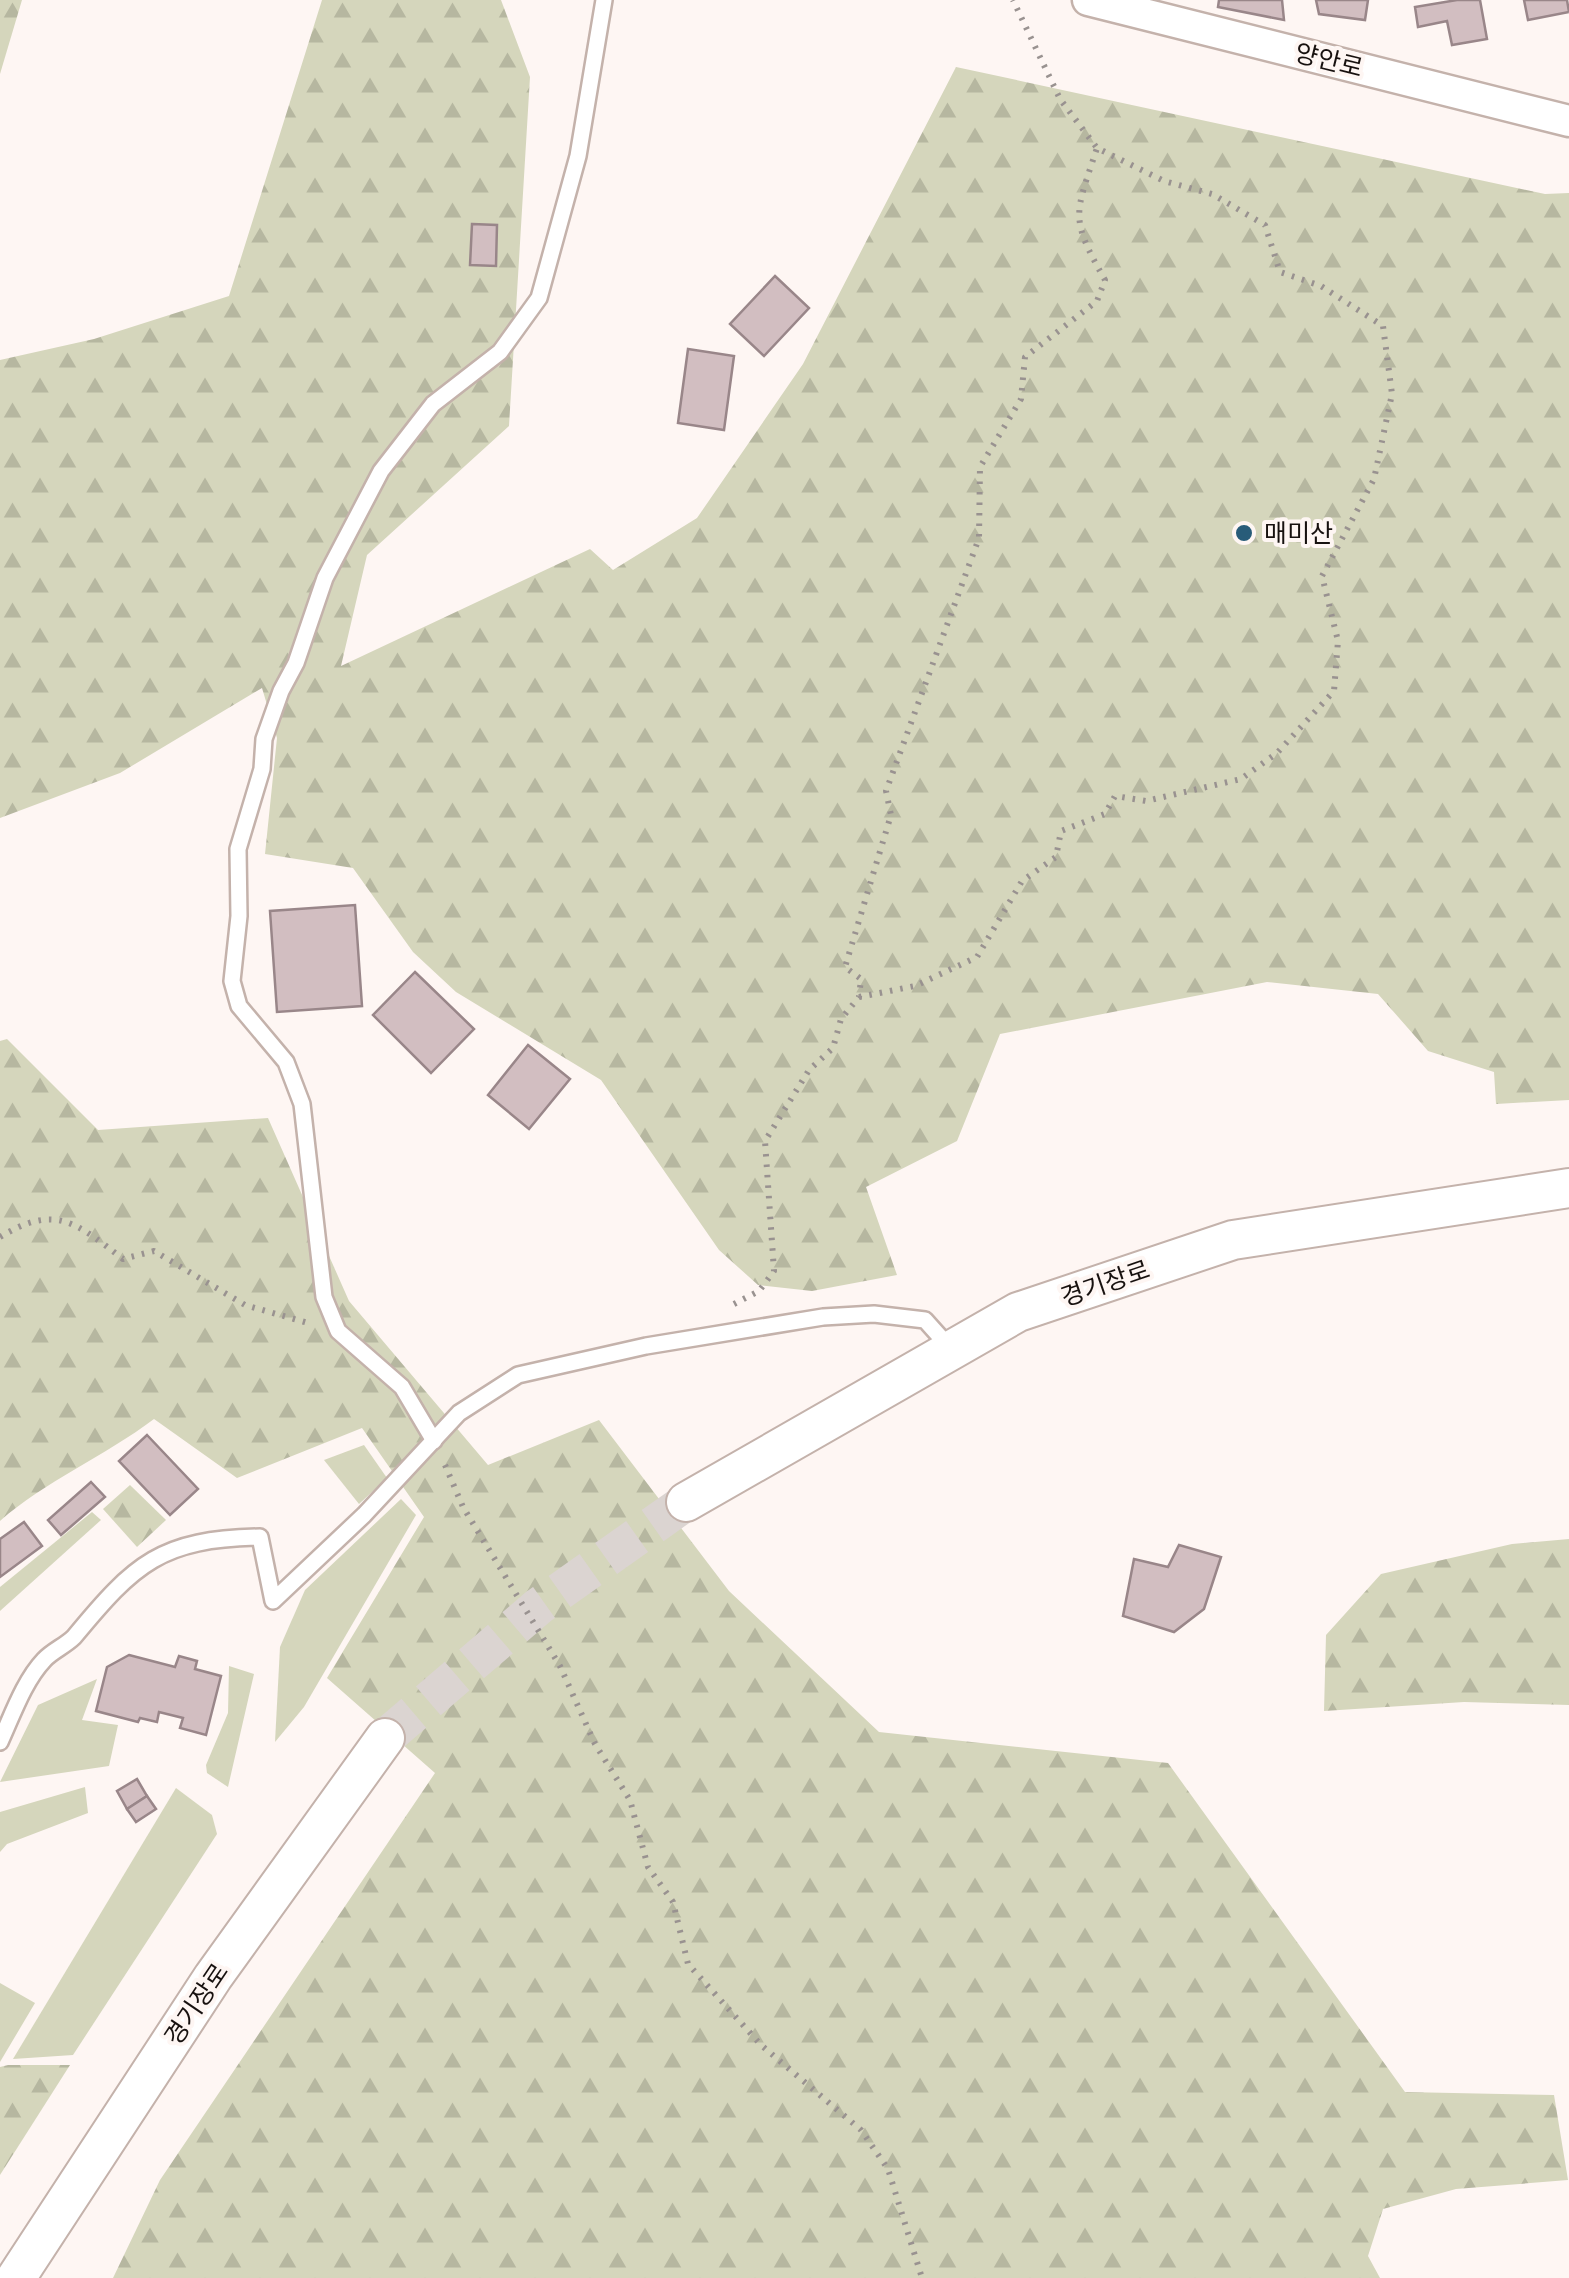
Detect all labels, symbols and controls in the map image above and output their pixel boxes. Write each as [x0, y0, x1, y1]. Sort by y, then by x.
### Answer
street label: 양안로 [1292, 37, 1366, 83]
place label: 매미산 [1264, 518, 1333, 548]
marker: 매미산 [1233, 522, 1255, 544]
street label: 경기장로 [1057, 1254, 1153, 1312]
street label: 경기장로 [158, 1957, 234, 2051]

